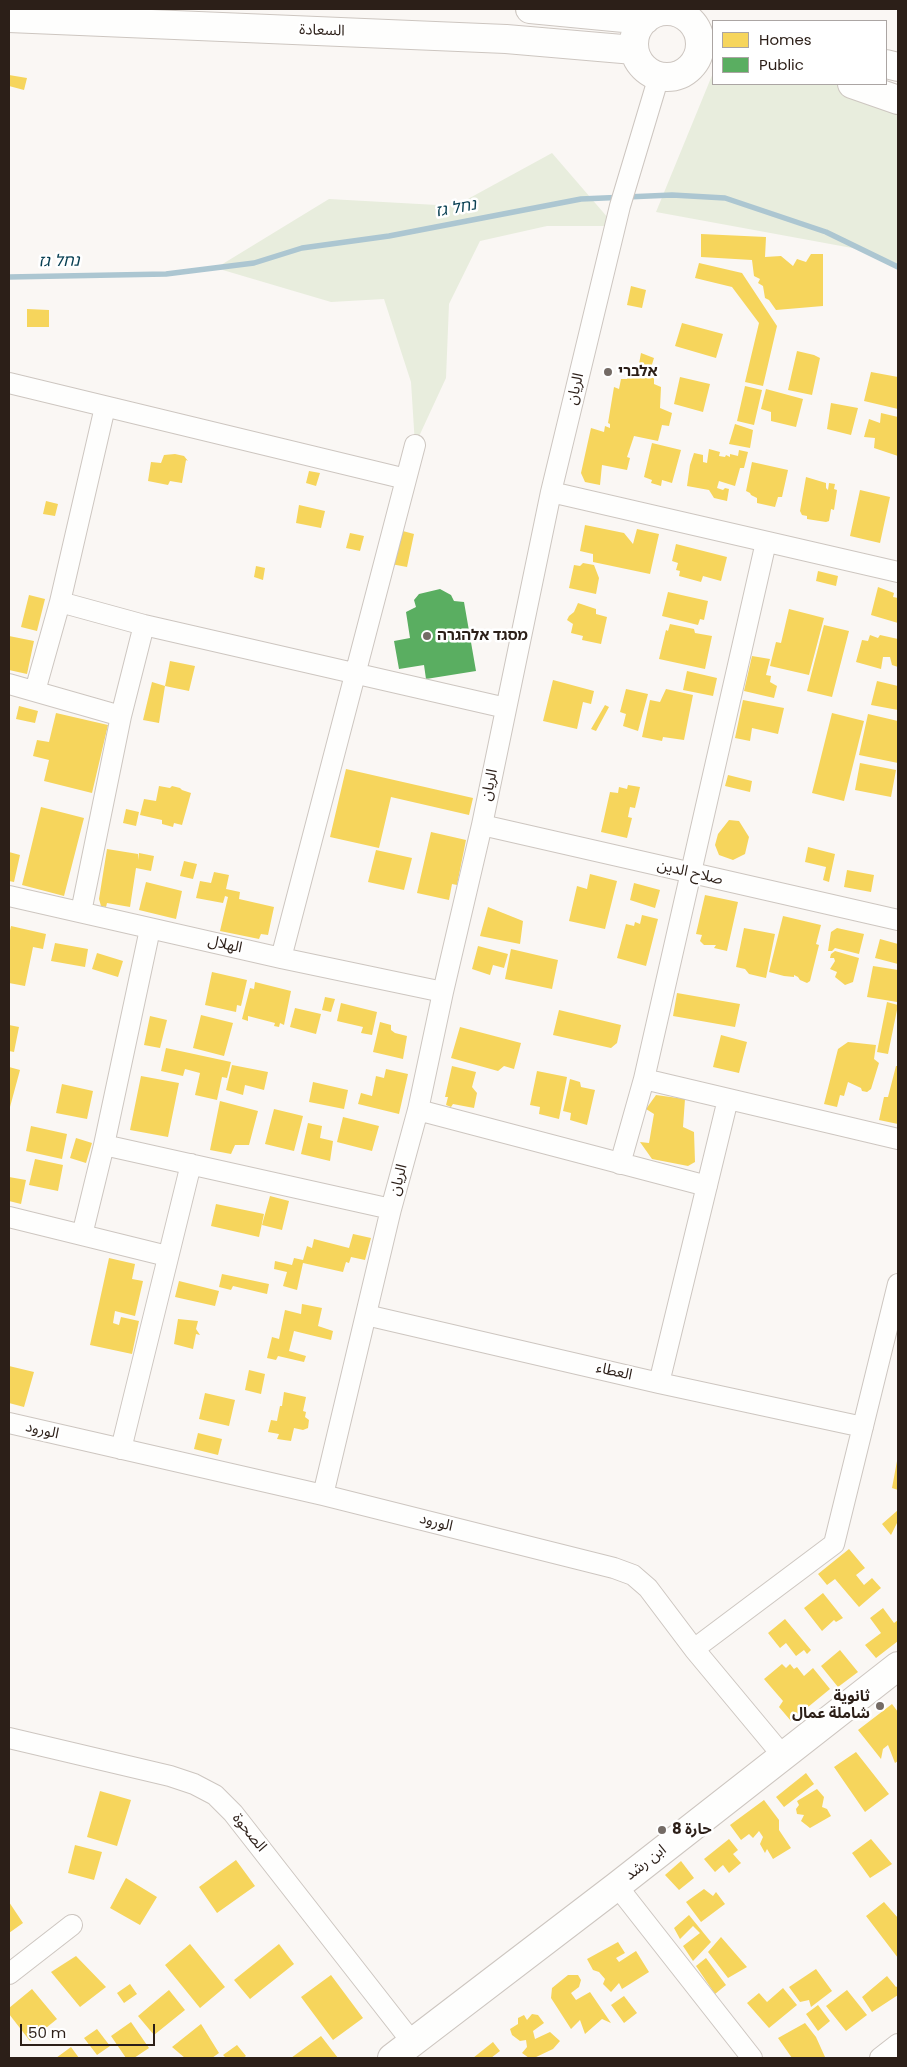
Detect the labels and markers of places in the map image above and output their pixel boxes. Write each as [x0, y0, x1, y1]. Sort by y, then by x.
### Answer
place label: אלברי [618, 363, 658, 381]
marker: אלברי [602, 366, 614, 378]
place label: מסגד אלהגרה [437, 627, 528, 645]
marker: מסגד אלהגרה [421, 630, 433, 642]
place label: ثانوية شاملة عمال [792, 1688, 870, 1723]
marker: ثانوية شاملة عمال [874, 1700, 886, 1712]
place label: حارة 8 [672, 1821, 712, 1839]
marker: حارة 8 [656, 1824, 668, 1836]

